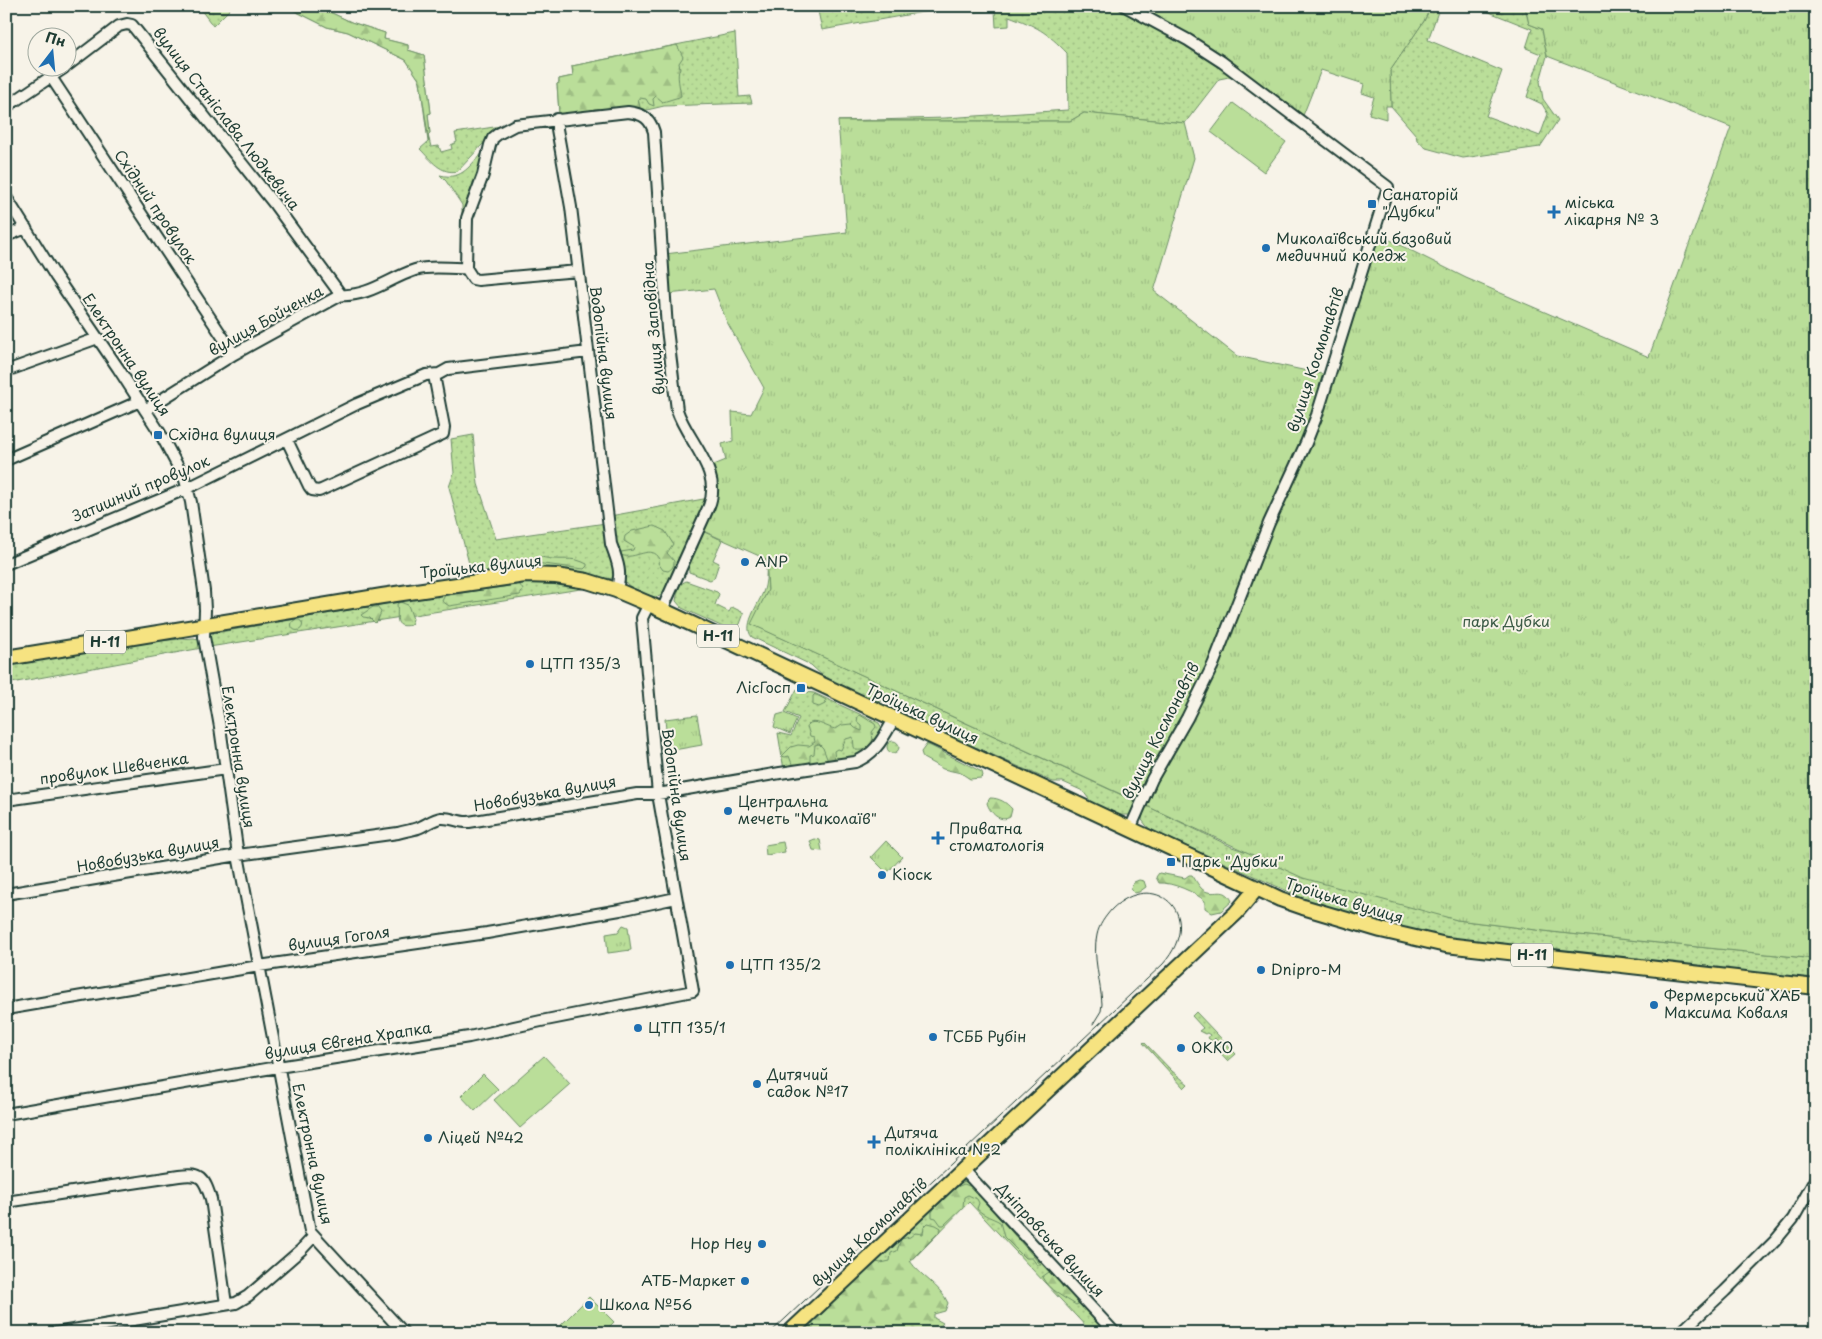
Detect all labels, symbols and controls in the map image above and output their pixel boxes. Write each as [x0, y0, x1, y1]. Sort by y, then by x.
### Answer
street label: вулиця Станіслава Людкевича [148, 22, 306, 215]
text: Пн [43, 26, 68, 52]
north arrow [28, 28, 78, 78]
street label: Східний провулок [109, 144, 203, 268]
place label: Санаторій "Дубки" [1382, 182, 1458, 222]
place label: міська лікарня № 3 [1564, 190, 1659, 230]
marker: Санаторій "Дубки" [1366, 198, 1378, 210]
marker: міська лікарня № 3 [1547, 205, 1561, 219]
place label: Миколаївський базовий медичний коледж [1276, 226, 1452, 266]
marker: Миколаївський базовий медичний коледж [1260, 242, 1272, 254]
street label: вулиця Заповідна [635, 260, 670, 396]
street label: вулиця Бойченка [204, 278, 327, 361]
street label: вулиця Космонавтів [1280, 284, 1349, 435]
street label: Водопійна вулиця [585, 285, 624, 421]
street label: Електронна вулиця [78, 288, 177, 420]
place label: Східна вулиця [168, 422, 276, 445]
marker: Східна вулиця [152, 429, 164, 441]
street label: Затишний провулок [68, 448, 213, 527]
street label: Троїцька вулиця [419, 548, 543, 583]
place label: ANP [755, 549, 788, 572]
marker: ANP [739, 556, 751, 568]
park label: парк Дубки [1462, 609, 1550, 632]
road number: Н-11 [697, 624, 739, 648]
road number: Н-11 [84, 630, 126, 654]
place label: ЦТП 135/3 [540, 651, 621, 674]
marker: ЦТП 135/3 [524, 658, 536, 670]
street label: вулиця Космонавтів [1115, 658, 1204, 803]
place label: ЛісГосп [736, 675, 791, 698]
street label: Троїцька вулиця [862, 676, 983, 749]
marker: ЛісГосп [795, 682, 807, 694]
street label: Електронна вулиця [217, 684, 262, 830]
street label: Водопійна вулиця [657, 727, 698, 863]
street label: провулок Шевченка [38, 746, 190, 789]
street label: Новобузька вулиця [472, 769, 618, 816]
place label: Центральна мечеть "Миколаїв" [738, 789, 877, 829]
marker: Центральна мечеть "Миколаїв" [722, 805, 734, 817]
place label: Приватна стоматологія [949, 816, 1045, 856]
street label: Новобузька вулиця [75, 830, 221, 877]
marker: Приватна стоматологія [931, 831, 945, 845]
place label: Парк "Дубки" [1181, 849, 1284, 872]
marker: Парк "Дубки" [1165, 856, 1177, 868]
place label: Кіоск [892, 862, 932, 885]
marker: Кіоск [876, 869, 888, 881]
street label: Троїцька вулиця [1282, 871, 1406, 928]
street label: вулиця Гоголя [286, 919, 391, 956]
road number: Н-11 [1511, 944, 1553, 966]
place label: ЦТП 135/2 [740, 952, 821, 975]
place label: Dnipro-M [1271, 957, 1342, 980]
marker: ЦТП 135/2 [724, 959, 736, 971]
marker: Dnipro-M [1255, 964, 1267, 976]
place label: Фермерський ХАБ Максима Коваля [1664, 983, 1801, 1023]
marker: Фермерський ХАБ Максима Коваля [1648, 999, 1660, 1011]
street label: вулиця Євгена Храпка [263, 1015, 433, 1064]
place label: ЦТП 135/1 [648, 1015, 726, 1038]
marker: ЦТП 135/1 [632, 1022, 644, 1034]
place label: ТСББ Рубін [943, 1024, 1026, 1047]
marker: ТСББ Рубін [927, 1031, 939, 1043]
place label: ОККО [1191, 1035, 1233, 1058]
marker: ОККО [1175, 1042, 1187, 1054]
place label: Дитячий садок №17 [766, 1062, 849, 1102]
marker: Дитячий садок №17 [751, 1078, 763, 1090]
street label: Електронна вулиця [287, 1081, 340, 1226]
place label: Дитяча поліклініка №2 [884, 1120, 1001, 1160]
place label: Ліцей №42 [438, 1125, 524, 1148]
marker: Ліцей №42 [422, 1132, 434, 1144]
marker: Дитяча поліклініка №2 [867, 1135, 881, 1149]
street label: вулиця Космонавтів [806, 1172, 932, 1292]
street label: Дніпровська вулиця [991, 1176, 1111, 1302]
place label: Hop Hey [691, 1231, 752, 1254]
marker: Hop Hey [756, 1238, 768, 1250]
place label: АТБ-Маркет [641, 1268, 736, 1291]
marker: АТБ-Маркет [739, 1275, 751, 1287]
place label: Школа №56 [599, 1292, 692, 1315]
marker: Школа №56 [583, 1299, 595, 1311]

